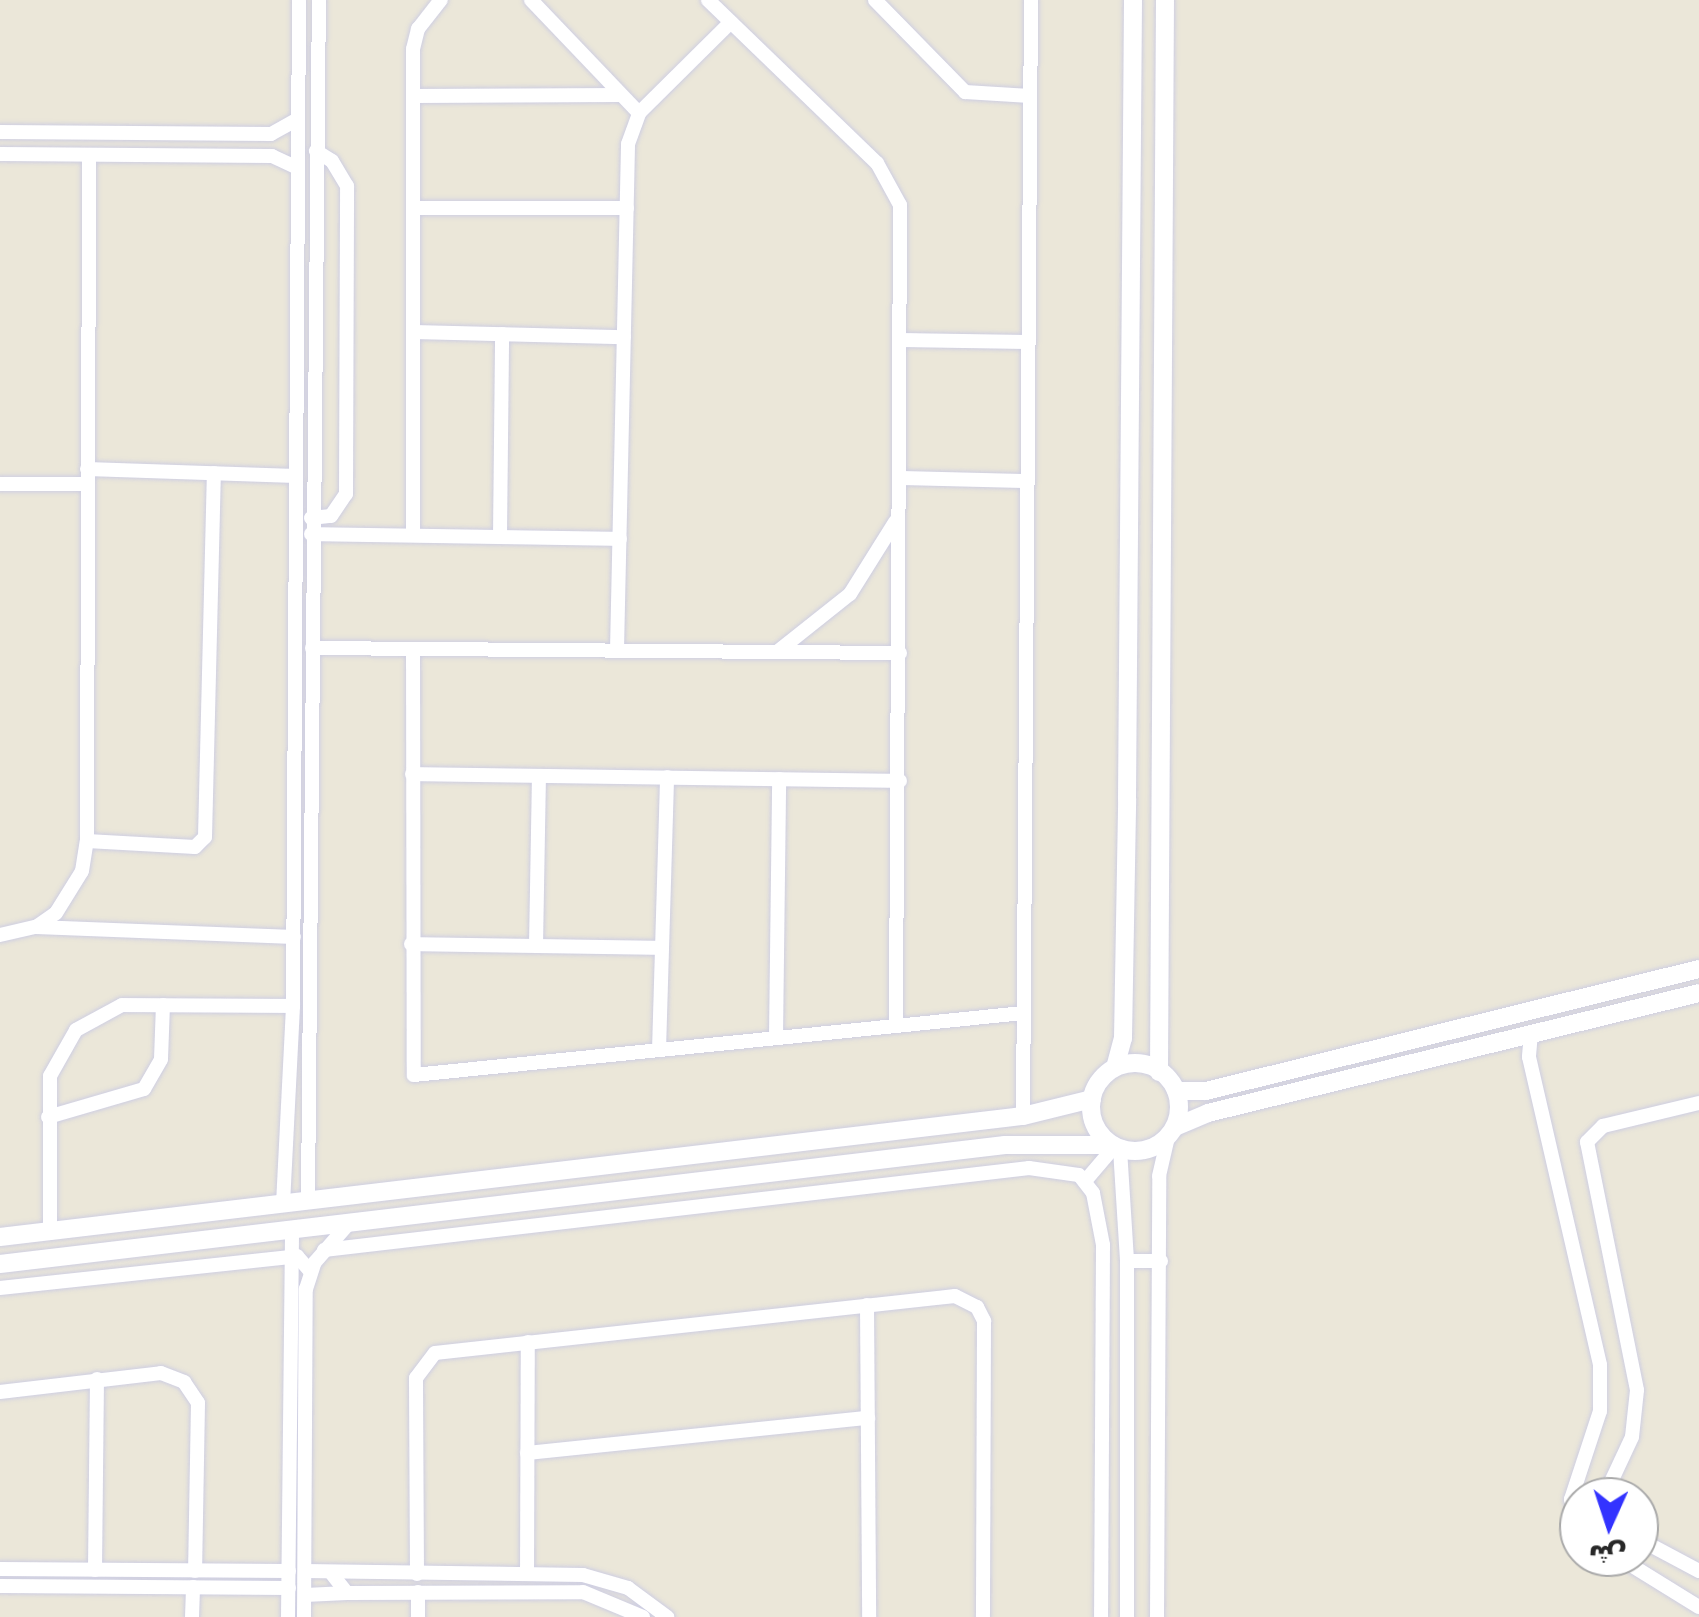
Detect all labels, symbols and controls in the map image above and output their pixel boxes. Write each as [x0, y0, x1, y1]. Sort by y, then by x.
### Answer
north arrow [1559, 1477, 1659, 1577]
text: ش [1587, 1538, 1628, 1573]

